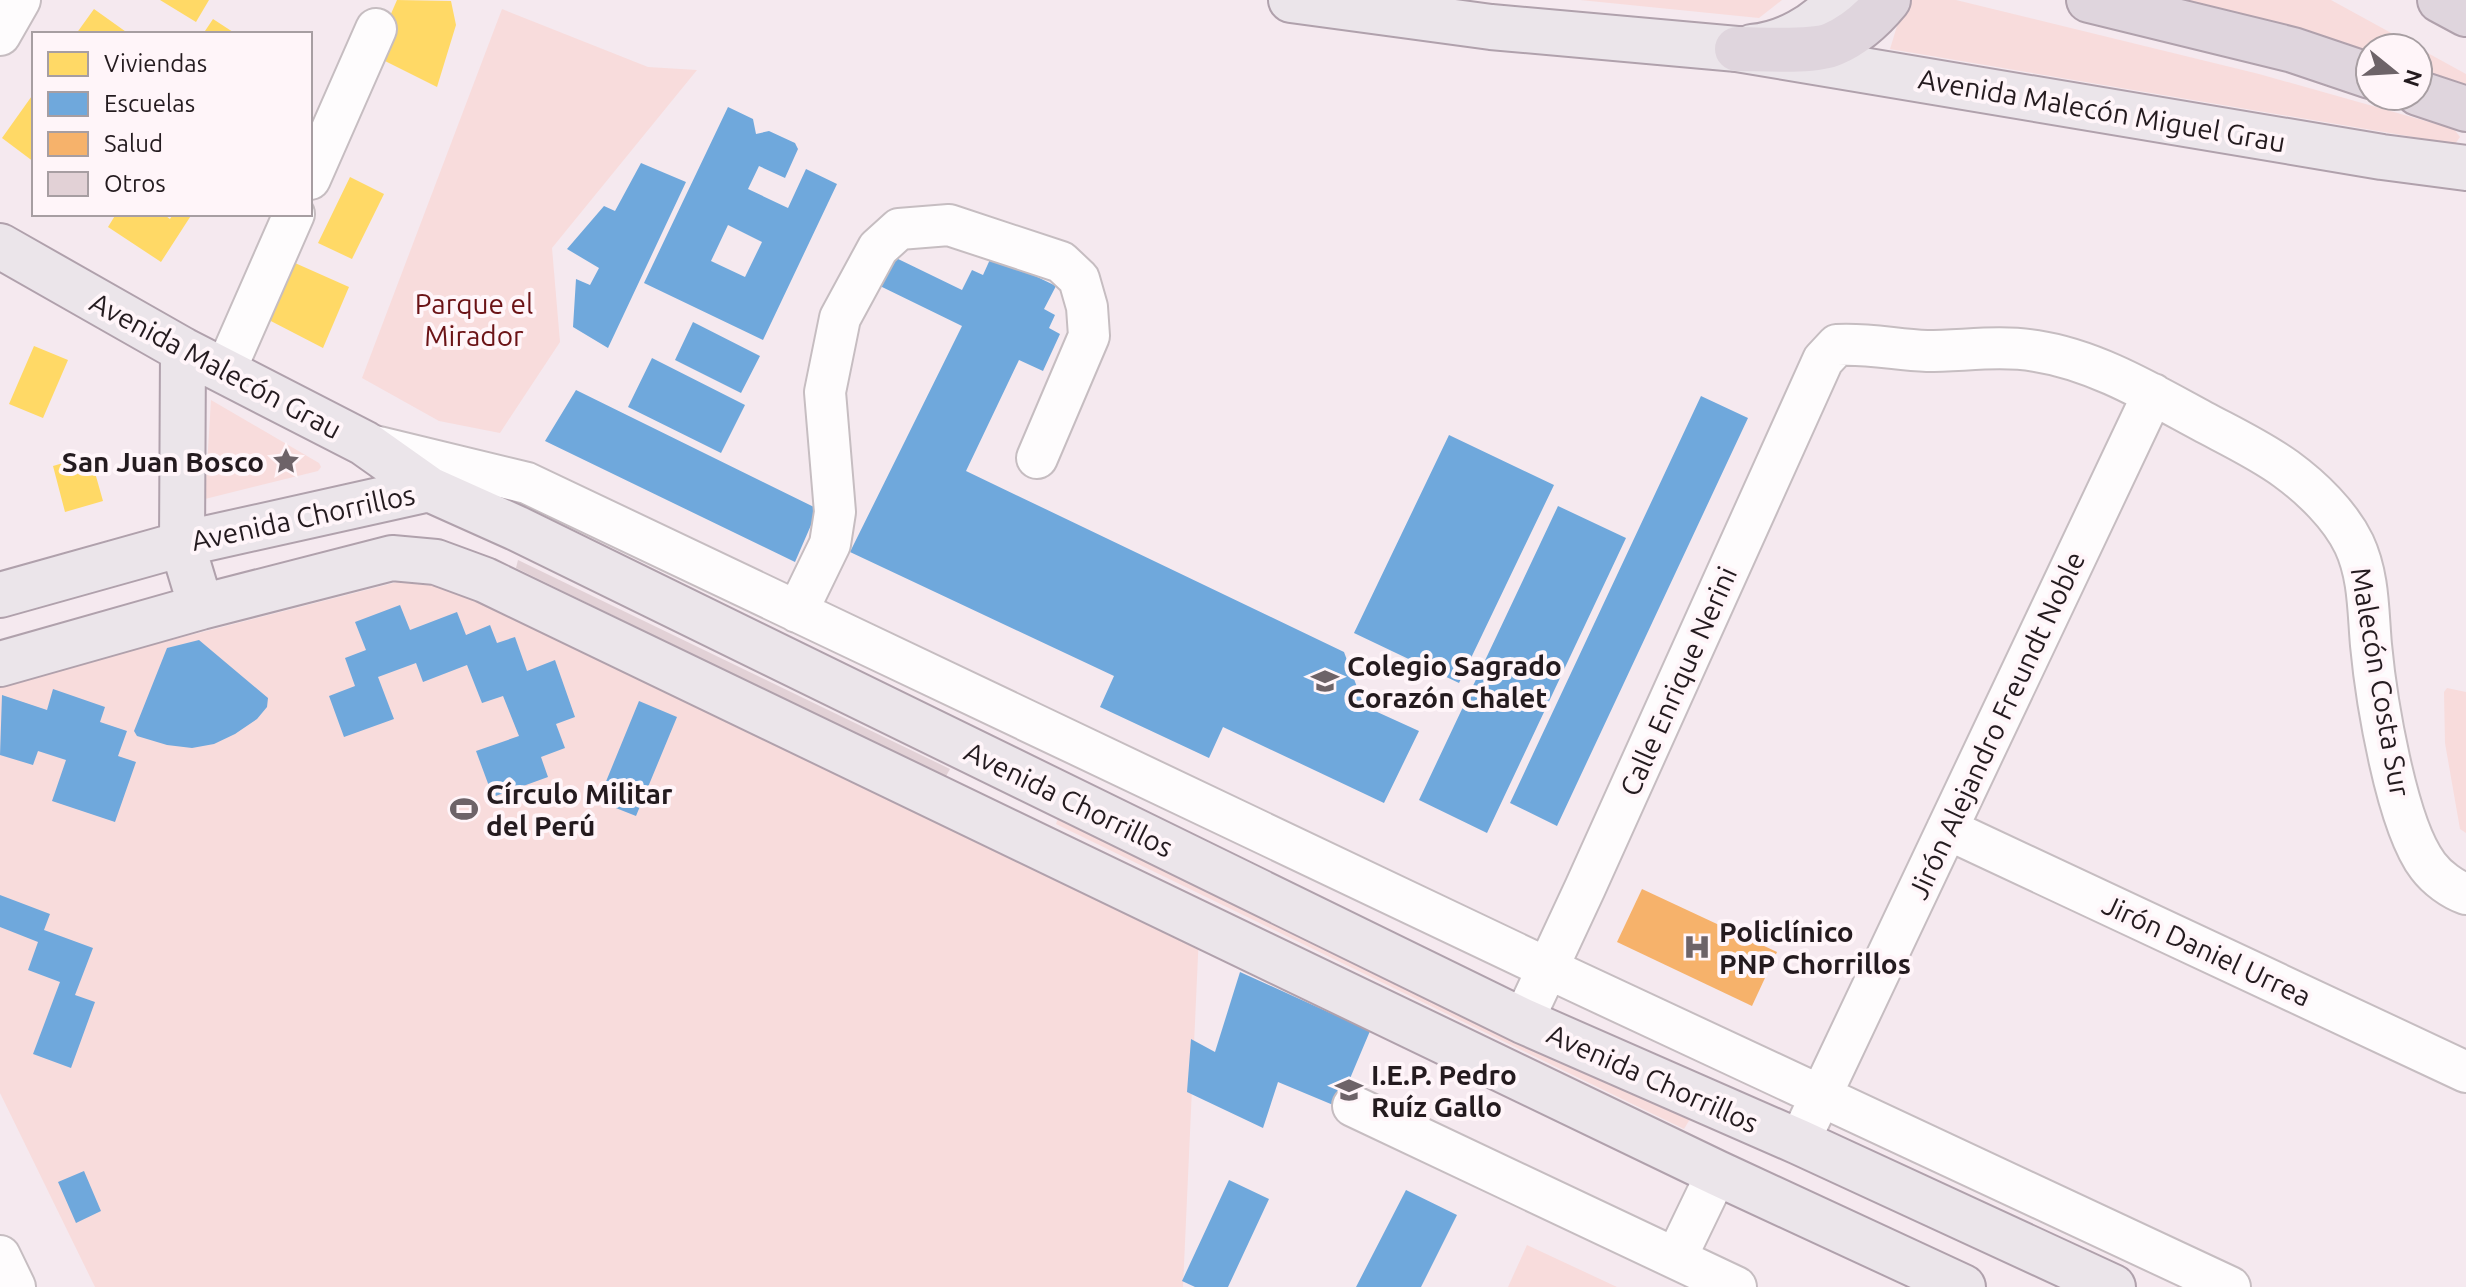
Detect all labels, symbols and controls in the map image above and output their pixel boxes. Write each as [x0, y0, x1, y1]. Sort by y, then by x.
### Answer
legend [32, 32, 312, 216]
north arrow [2354, 32, 2434, 112]
text: Viviendas [104, 50, 207, 77]
street label: Avenida Malecón Miguel Grau [1916, 62, 2288, 158]
text: N [2399, 67, 2428, 90]
text: Escuelas [104, 90, 195, 117]
text: Salud [104, 130, 163, 157]
text: Otros [104, 170, 166, 197]
street label: Avenida Malecón Grau [85, 286, 347, 444]
park label: Parque el Mirador [415, 288, 533, 351]
place label: San Juan Bosco [62, 446, 264, 477]
place icon: San Juan Bosco [271, 446, 301, 476]
street label: Avenida Chorrillos [188, 478, 418, 556]
street label: Jirón Alejandro Freundt Noble [1902, 546, 2090, 904]
street label: Calle Enrique Nerini [1614, 562, 1742, 800]
street label: Malecón Costa Sur [2346, 565, 2416, 799]
place label: Colegio Sagrado Corazón Chalet [1347, 650, 1562, 713]
school or university icon: Colegio Sagrado Corazón Chalet [1310, 666, 1340, 696]
street label: Avenida Chorrillos [960, 735, 1178, 863]
place label: Círculo Militar del Perú [486, 778, 673, 841]
sports icon: Círculo Militar del Perú [449, 794, 479, 824]
street label: Jirón Daniel Urrea [2098, 888, 2316, 1012]
place label: Policlínico PNP Chorrillos [1719, 916, 1911, 979]
hospital icon: Policlínico PNP Chorrillos [1682, 932, 1712, 962]
street label: Avenida Chorrillos [1543, 1018, 1763, 1138]
place label: I.E.P. Pedro Ruíz Gallo [1371, 1059, 1517, 1122]
school or university icon: I.E.P. Pedro Ruíz Gallo [1334, 1075, 1364, 1105]

